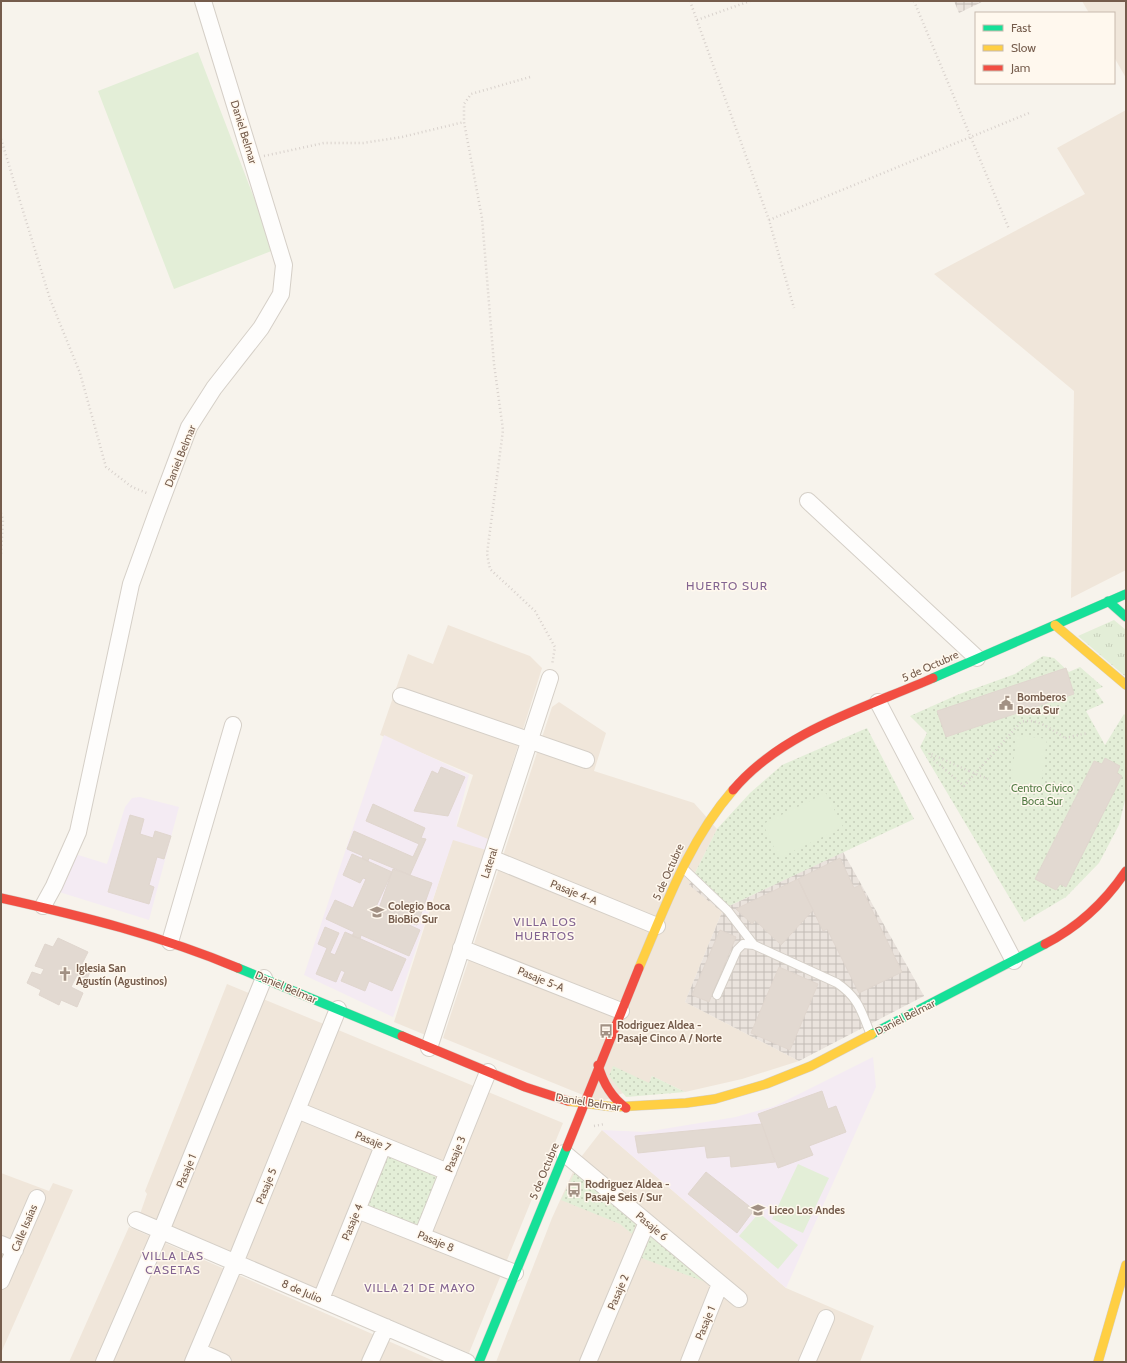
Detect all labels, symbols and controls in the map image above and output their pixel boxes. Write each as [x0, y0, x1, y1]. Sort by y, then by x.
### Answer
legend [975, 12, 1115, 84]
text: Fast [1011, 20, 1031, 35]
text: Slow [1011, 40, 1036, 55]
text: Jam [1010, 60, 1030, 75]
street label: Daniel Belmar [228, 99, 260, 166]
street label: Daniel Belmar [161, 422, 199, 489]
district label: HUERTO SUR [686, 578, 768, 593]
street label: 5 de Octubre [899, 647, 961, 685]
place label: Bomberos Boca Sur [1017, 690, 1066, 717]
public building icon: Bomberos Boca Sur [998, 695, 1014, 711]
park label: Centro Civico Boca Sur [1011, 781, 1073, 808]
street label: 5 de Octubre [649, 841, 687, 903]
street label: Lateral [478, 846, 501, 880]
street label: Pasaje 4-A [548, 876, 600, 908]
place label: Colegio Boca BioBio Sur [388, 899, 451, 926]
school or university icon: Colegio Boca BioBio Sur [369, 904, 385, 920]
district label: VILLA LOS HUERTOS [513, 914, 577, 943]
place label: Iglesia San Agustín (Agustinos) [76, 961, 167, 988]
street label: Pasaje 5-A [516, 963, 567, 995]
church icon: Iglesia San Agustín (Agustinos) [57, 966, 73, 982]
street label: Daniel Belmar [253, 968, 319, 1006]
street label: Daniel Belmar [873, 996, 938, 1038]
place label: Rodriguez Aldea - Pasaje Cinco A / Norte [617, 1018, 722, 1045]
bus stop icon: Rodriguez Aldea - Pasaje Cinco A / Norte [598, 1023, 614, 1039]
street label: Daniel Belmar [555, 1090, 622, 1114]
street label: Pasaje 7 [353, 1128, 393, 1155]
street label: Pasaje 3 [441, 1134, 469, 1174]
street label: 5 de Octubre [526, 1140, 562, 1202]
street label: Pasaje 1 [173, 1152, 199, 1190]
street label: Pasaje 5 [252, 1166, 280, 1206]
place label: Rodriguez Aldea - Pasaje Seis / Sur [585, 1177, 670, 1204]
bus stop icon: Rodriguez Aldea - Pasaje Seis / Sur [566, 1182, 582, 1198]
street label: Pasaje 4 [338, 1201, 366, 1242]
street label: Calle Isaías [8, 1202, 40, 1254]
school or university icon: Liceo Los Andes [750, 1202, 766, 1218]
place label: Liceo Los Andes [769, 1203, 845, 1217]
street label: Pasaje 6 [633, 1208, 671, 1244]
street label: Pasaje 8 [416, 1227, 456, 1255]
district label: VILLA LAS CASETAS [142, 1248, 204, 1277]
street label: Pasaje 2 [604, 1272, 632, 1312]
street label: 8 de Julio [280, 1276, 324, 1306]
district label: VILLA 21 DE MAYO [364, 1280, 476, 1295]
street label: Pasaje 1 [692, 1304, 718, 1342]

